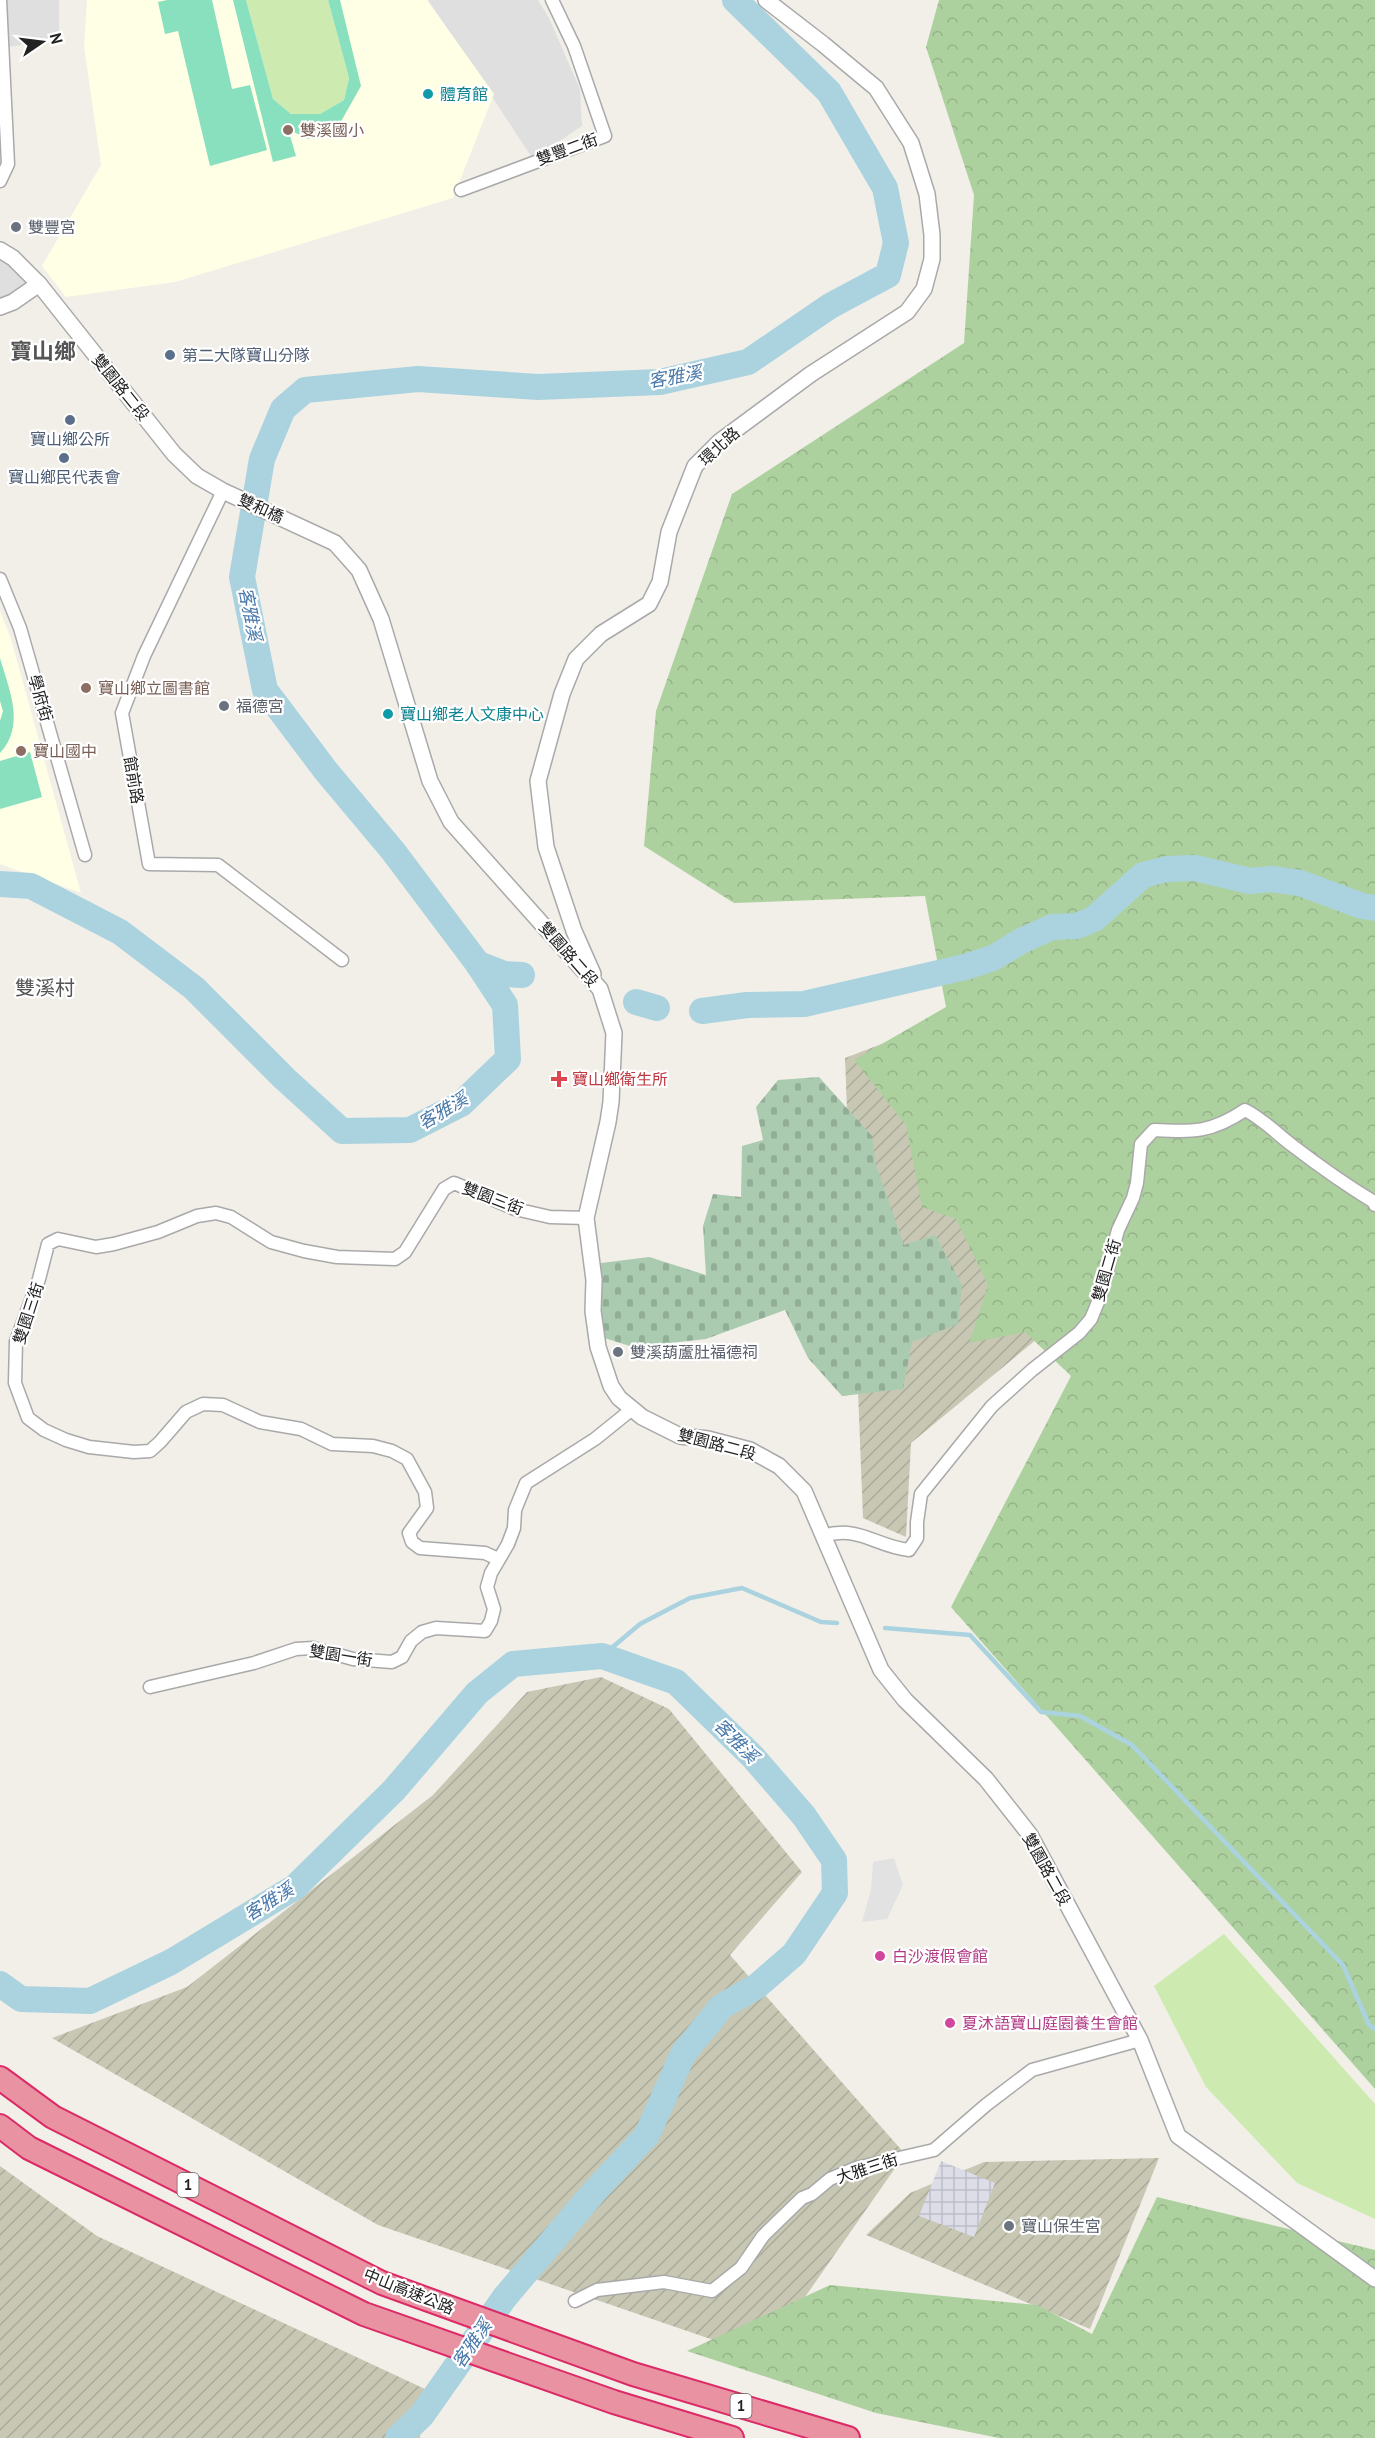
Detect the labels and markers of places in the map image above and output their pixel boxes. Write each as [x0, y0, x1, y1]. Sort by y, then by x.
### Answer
place label: 體育館 [440, 84, 488, 104]
marker: 體育館 [421, 87, 435, 101]
place label: 雙溪國小 [300, 120, 364, 140]
marker: 雙溪國小 [281, 123, 295, 137]
place label: 雙豐宮 [28, 217, 76, 237]
marker: 雙豐宮 [9, 220, 23, 234]
place label: 第二大隊寶山分隊 [182, 345, 310, 365]
marker: 第二大隊寶山分隊 [163, 348, 177, 362]
marker: 寶山鄉公所 [63, 413, 77, 427]
place label: 寶山鄉公所 [30, 429, 110, 449]
marker: 寶山鄉民代表會 [57, 451, 71, 465]
place label: 寶山鄉民代表會 [8, 467, 120, 487]
place label: 寶山鄉立圖書館 [98, 678, 210, 698]
marker: 寶山鄉立圖書館 [79, 681, 93, 695]
place label: 福德宮 [236, 696, 284, 716]
marker: 福德宮 [217, 699, 231, 713]
place label: 寶山鄉老人文康中心 [400, 704, 544, 724]
marker: 寶山鄉老人文康中心 [381, 707, 395, 721]
place label: 寶山國中 [33, 741, 97, 761]
marker: 寶山國中 [14, 744, 28, 758]
place label: 寶山鄉衛生所 [572, 1069, 668, 1089]
marker: 寶山鄉衛生所 [550, 1070, 568, 1088]
place label: 雙溪葫蘆肚福德祠 [630, 1342, 758, 1362]
marker: 雙溪葫蘆肚福德祠 [611, 1345, 625, 1359]
place label: 白沙渡假會館 [892, 1946, 988, 1966]
marker: 白沙渡假會館 [873, 1949, 887, 1963]
place label: 夏沐語寶山庭園養生會館 [962, 2013, 1138, 2033]
marker: 夏沐語寶山庭園養生會館 [943, 2016, 957, 2030]
place label: 寶山保生宮 [1021, 2216, 1101, 2236]
marker: 寶山保生宮 [1002, 2219, 1016, 2233]

